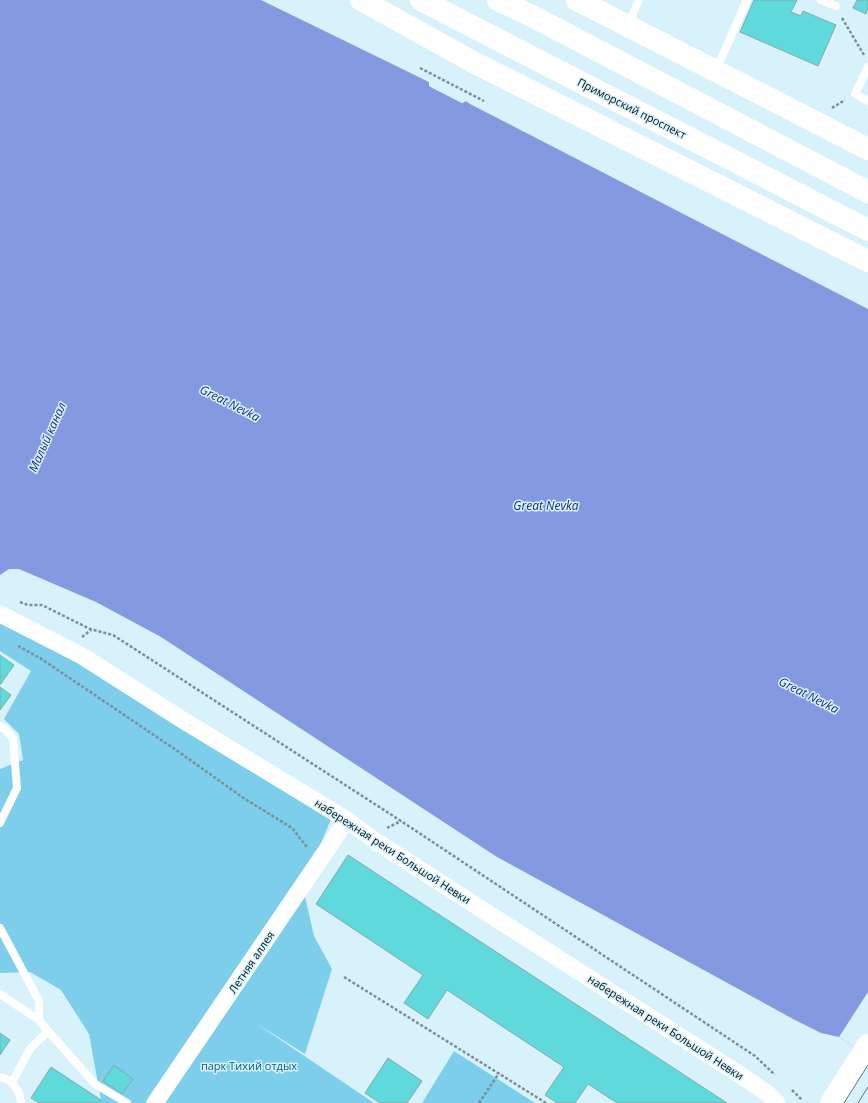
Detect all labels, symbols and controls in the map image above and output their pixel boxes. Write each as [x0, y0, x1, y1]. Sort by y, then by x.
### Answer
street label: Приморский проспект [575, 74, 689, 142]
water label: Great Nevka [197, 381, 263, 425]
water label: Малый канал [24, 399, 70, 475]
water label: Great Nevka [513, 497, 579, 514]
water label: Great Nevka [776, 673, 842, 717]
street label: набережная реки Большой Невки [312, 795, 474, 907]
street label: Летняя аллея [225, 928, 277, 996]
street label: набережная реки Большой Невки [585, 971, 747, 1083]
park label: парк Тихий отдых [201, 1058, 297, 1073]

